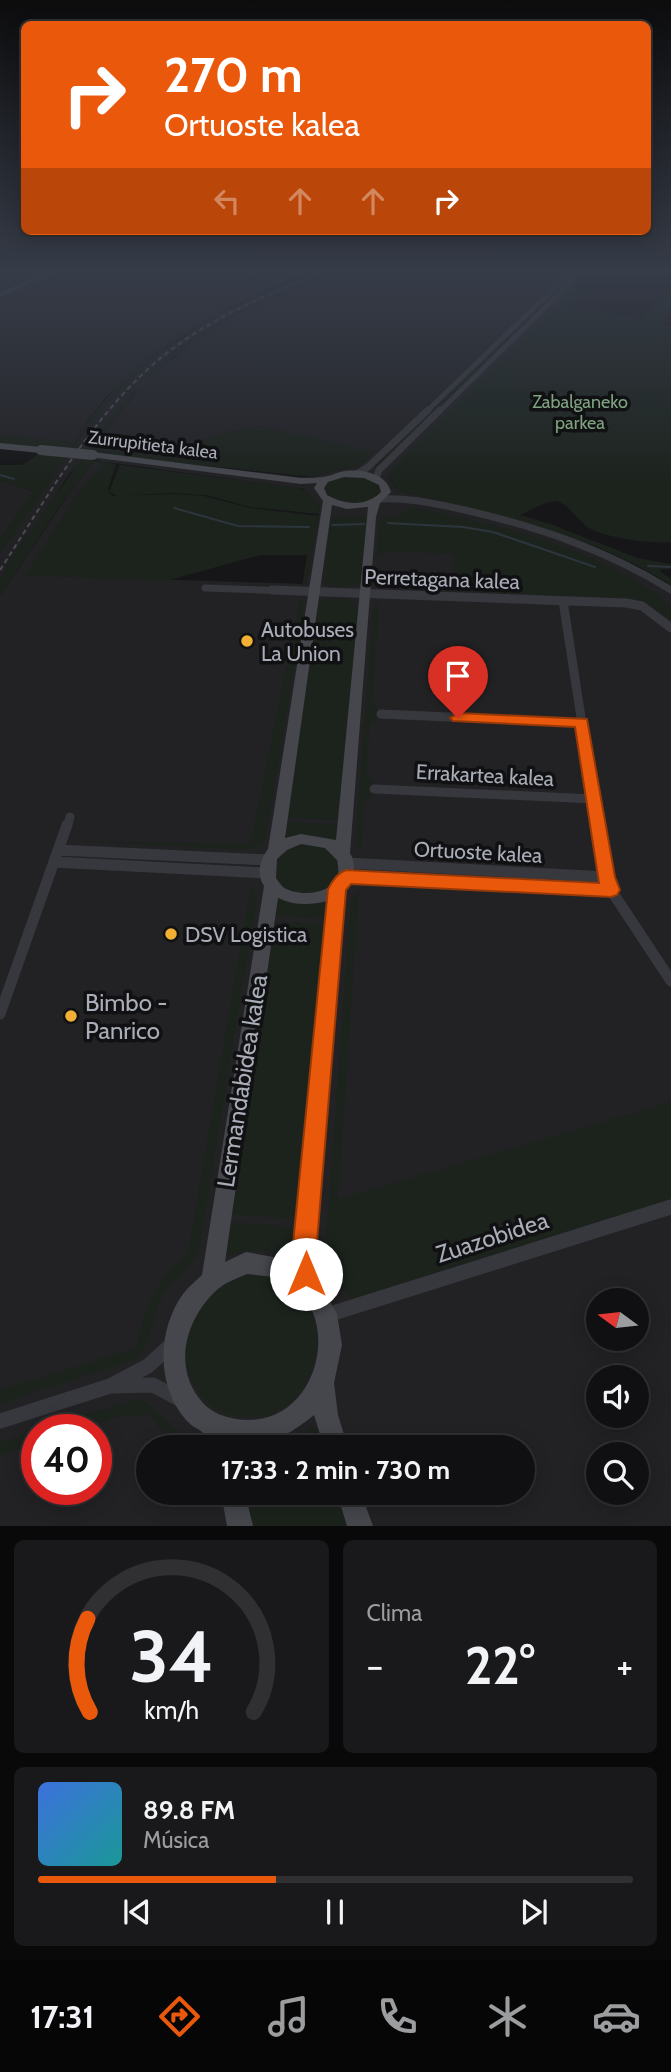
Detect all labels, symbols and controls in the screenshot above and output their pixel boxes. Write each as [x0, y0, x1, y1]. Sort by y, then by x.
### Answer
text: 270 m [164, 45, 303, 104]
icon: right [49, 49, 140, 140]
text: Ortuoste kalea [164, 105, 360, 144]
icon: left [208, 182, 246, 220]
icon: ahead [281, 182, 319, 220]
icon: ahead [354, 182, 392, 220]
icon: right [427, 182, 465, 220]
park label: Zabalganeko parkea [532, 391, 628, 434]
street label: Zurrupitieta kalea [87, 426, 219, 464]
street label: Perretagana kalea [364, 564, 520, 594]
place label: Autobuses La Union [261, 617, 354, 666]
marker: Autobuses La Union [239, 633, 255, 649]
pin [428, 646, 488, 718]
icon: arrive [439, 657, 477, 695]
street label: Errakartea kalea [415, 759, 555, 791]
street label: Ortuoste kalea [413, 836, 543, 868]
place label: DSV Logistica [185, 922, 307, 947]
marker: DSV Logistica [163, 926, 179, 942]
street label: Lermandabidea kalea [211, 972, 273, 1189]
place label: Bimbo - Panrico [85, 988, 167, 1045]
marker: Bimbo - Panrico [63, 1008, 79, 1024]
street label: Zuazobidea [432, 1205, 552, 1269]
position arrow [269, 1237, 343, 1311]
north arrow [586, 1288, 649, 1351]
map controls [586, 1288, 649, 1505]
button: sound [586, 1365, 649, 1428]
speed limit sign: 40 [21, 1414, 112, 1505]
button: search [586, 1442, 649, 1505]
text: 17:33 · 2 min · 730 m [221, 1454, 450, 1486]
text: Clima [367, 1599, 422, 1627]
text: 34 [129, 1613, 213, 1701]
text: 22° [465, 1634, 535, 1697]
text: − [367, 1642, 383, 1689]
text: + [616, 1642, 633, 1689]
text: km/h [144, 1695, 199, 1725]
text: 89.8 FM [143, 1794, 235, 1826]
text: Música [143, 1826, 209, 1854]
icon: previous [118, 1893, 156, 1931]
icon: pause [316, 1893, 354, 1931]
icon: next [515, 1893, 553, 1931]
icon: directions [155, 1992, 204, 2041]
icon: music [264, 1992, 313, 2041]
icon: phone [373, 1992, 422, 2041]
icon: climate [483, 1992, 532, 2041]
icon: car [592, 1992, 641, 2041]
text: 17:31 [30, 1997, 94, 2036]

